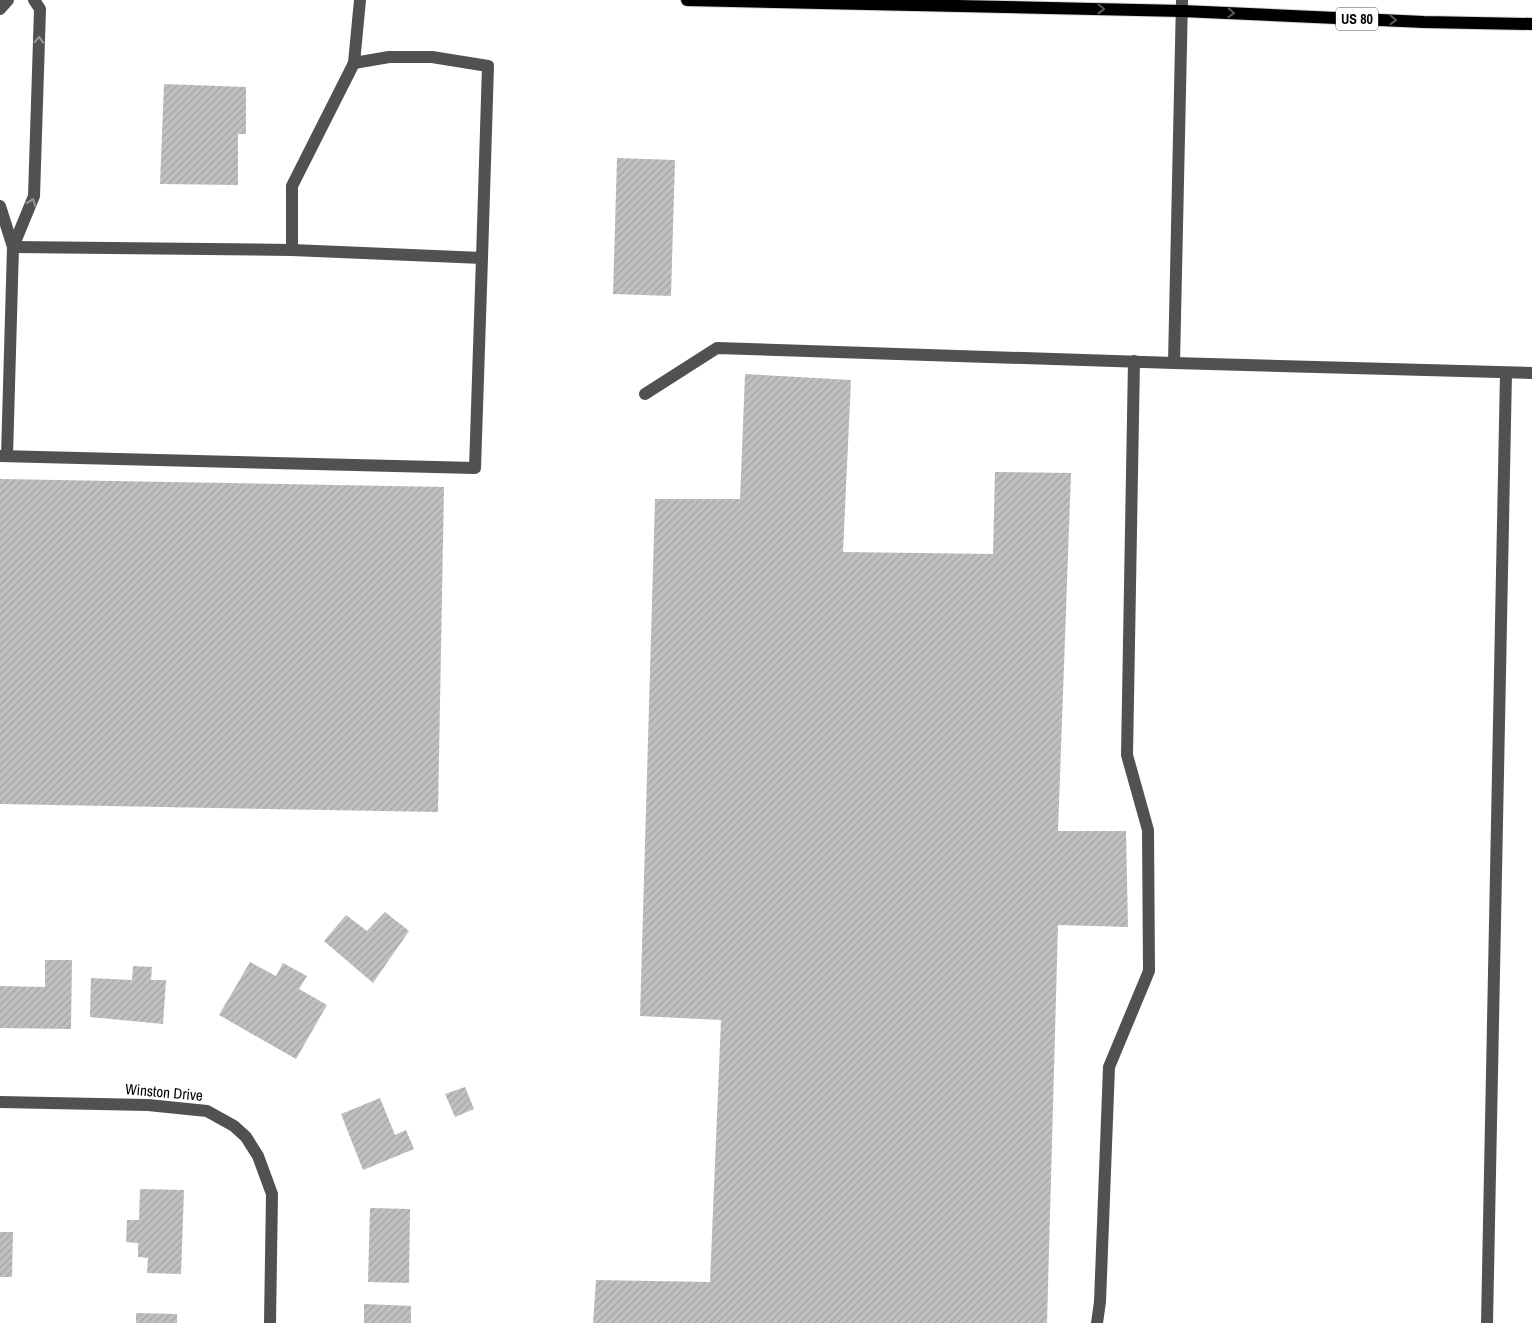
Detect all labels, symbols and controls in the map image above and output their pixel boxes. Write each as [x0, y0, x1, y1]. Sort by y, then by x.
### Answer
one-way arrow [1098, 4, 1106, 14]
one-way arrow [1228, 8, 1235, 18]
road number: US 80 [1336, 8, 1378, 30]
one-way arrow [1390, 15, 1398, 26]
one-way arrow [34, 36, 45, 44]
one-way arrow [26, 198, 36, 207]
street label: Winston Drive [124, 1078, 204, 1106]

